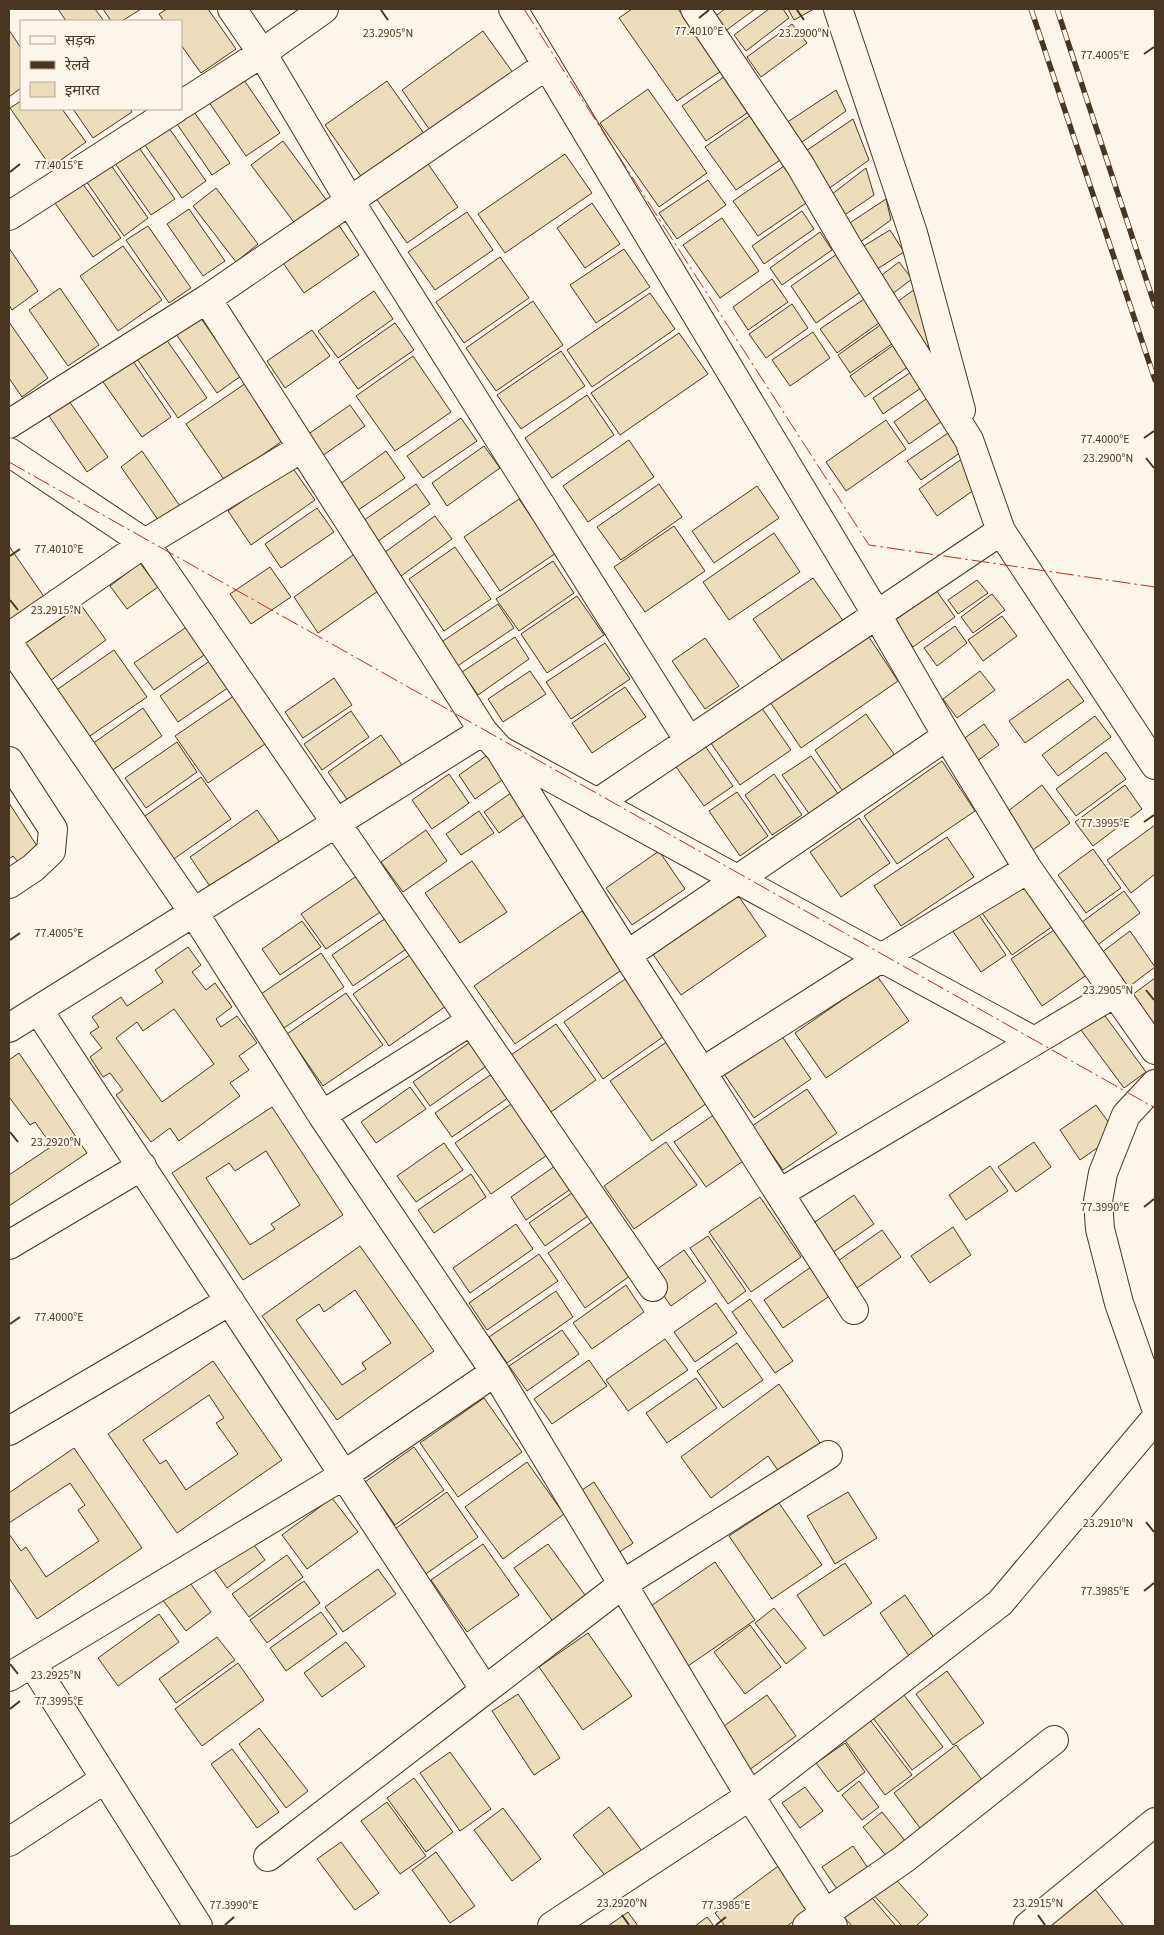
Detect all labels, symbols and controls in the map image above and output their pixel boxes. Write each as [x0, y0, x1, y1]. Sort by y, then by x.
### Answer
legend [20, 20, 182, 110]
text: 77.4010°E [674, 23, 724, 40]
text: 23.2905°N [363, 25, 413, 42]
text: 23.2900°N [779, 25, 829, 42]
text: सड़क [65, 30, 95, 51]
text: 77.4005°E [1080, 47, 1130, 64]
text: रेलवे [64, 55, 90, 76]
text: इमारत [65, 80, 100, 101]
text: 77.4015°E [34, 157, 84, 174]
text: 77.4000°E [1080, 431, 1130, 448]
text: 23.2900°N [1083, 450, 1133, 467]
text: 77.4010°E [34, 541, 84, 558]
text: 23.2915°N [31, 602, 81, 619]
text: 77.3995°E [1080, 815, 1130, 832]
text: 77.4005°E [34, 925, 84, 942]
text: 23.2905°N [1083, 982, 1133, 999]
text: 23.2920°N [31, 1134, 81, 1151]
text: 77.3990°E [1080, 1199, 1130, 1216]
text: 77.4000°E [34, 1309, 84, 1326]
text: 23.2910°N [1083, 1515, 1133, 1532]
text: 77.3985°E [1080, 1583, 1130, 1600]
text: 23.2925°N [31, 1667, 81, 1684]
text: 77.3995°E [34, 1693, 84, 1710]
text: 23.2920°N [597, 1895, 647, 1912]
text: 23.2915°N [1013, 1895, 1063, 1912]
text: 77.3990°E [209, 1897, 259, 1914]
text: 77.3985°E [701, 1897, 751, 1914]

